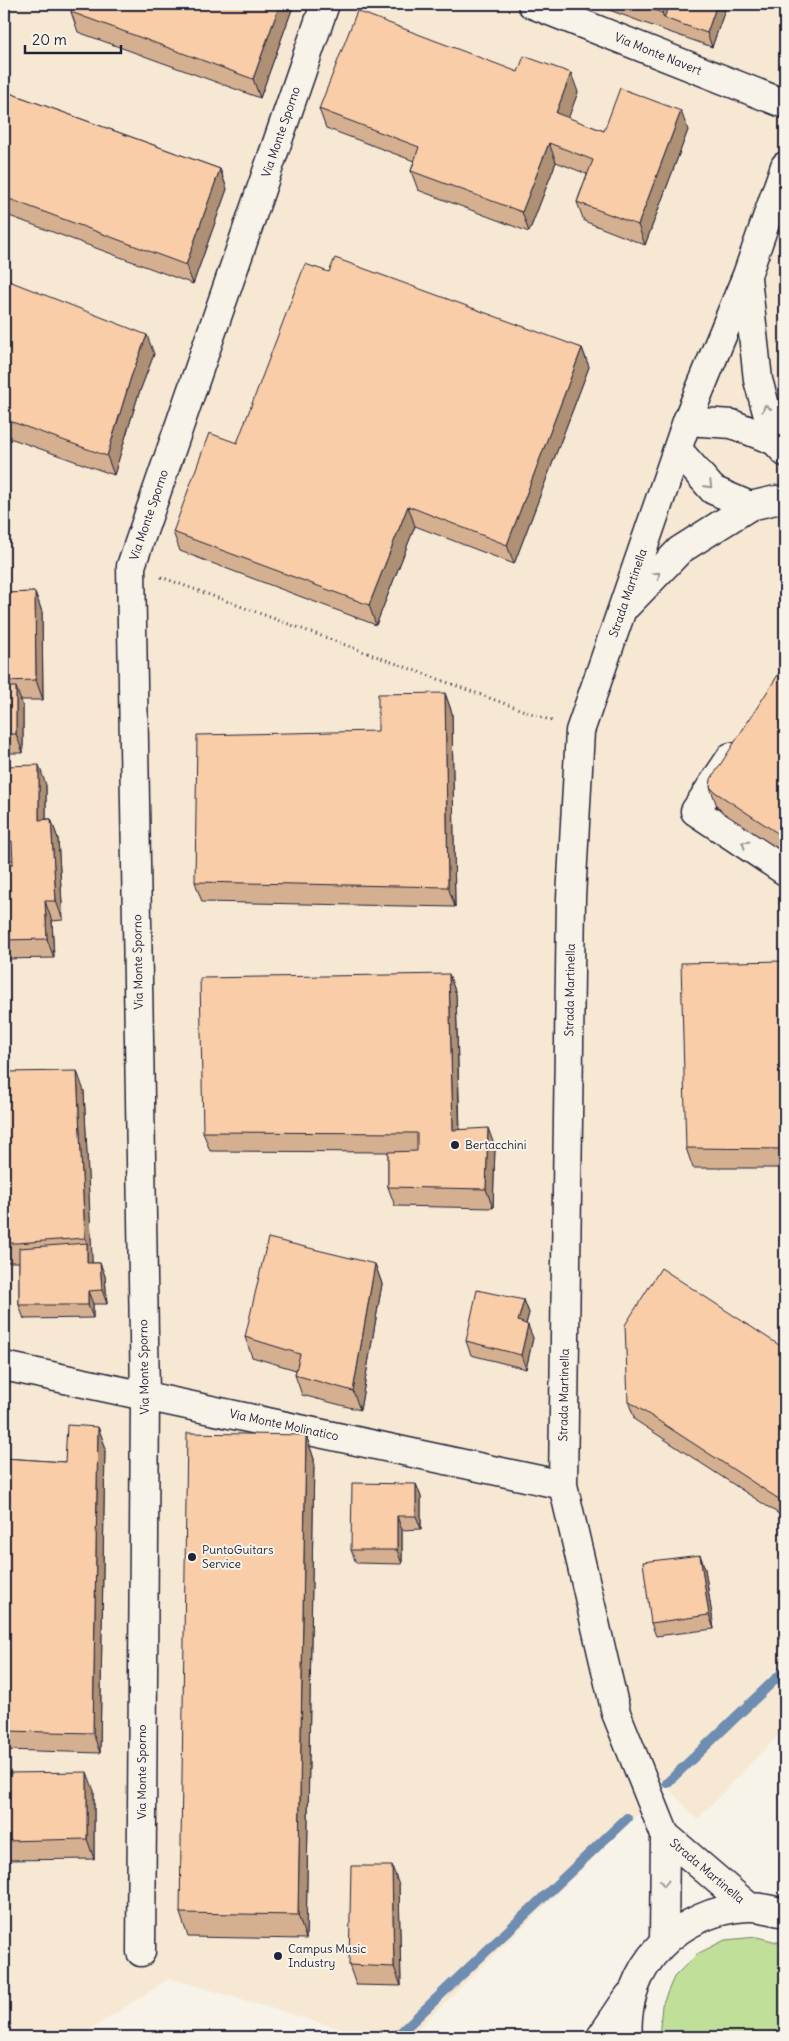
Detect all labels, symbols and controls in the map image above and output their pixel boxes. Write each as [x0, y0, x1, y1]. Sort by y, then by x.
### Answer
scale bar [25, 22, 121, 54]
street label: Via Monte Navert [612, 29, 704, 78]
text: 20 m [32, 30, 67, 49]
street label: Via Monte Sporno [258, 84, 303, 179]
one-way arrow [761, 405, 771, 413]
street label: Via Monte Sporno [126, 467, 171, 562]
one-way arrow [703, 479, 712, 488]
street label: Strada Martinella [605, 546, 650, 639]
one-way arrow [651, 572, 660, 581]
one-way arrow [741, 841, 750, 850]
street label: Via Monte Sporno [129, 914, 146, 1010]
street label: Strada Martinella [561, 943, 578, 1036]
place label: Bertacchini [465, 1137, 526, 1152]
marker: Bertacchini [449, 1139, 461, 1151]
street label: Via Monte Sporno [135, 1319, 152, 1415]
street label: Strada Martinella [555, 1348, 572, 1441]
street label: Via Monte Molinatico [228, 1406, 340, 1443]
place label: PuntoGuitars Service [202, 1542, 273, 1571]
marker: PuntoGuitars Service [186, 1551, 198, 1563]
street label: Via Monte Sporno [134, 1724, 149, 1820]
street label: Strada Martinella [667, 1835, 748, 1906]
one-way arrow [659, 1880, 669, 1888]
place label: Campus Music Industry [288, 1941, 366, 1970]
marker: Campus Music Industry [272, 1950, 284, 1962]

